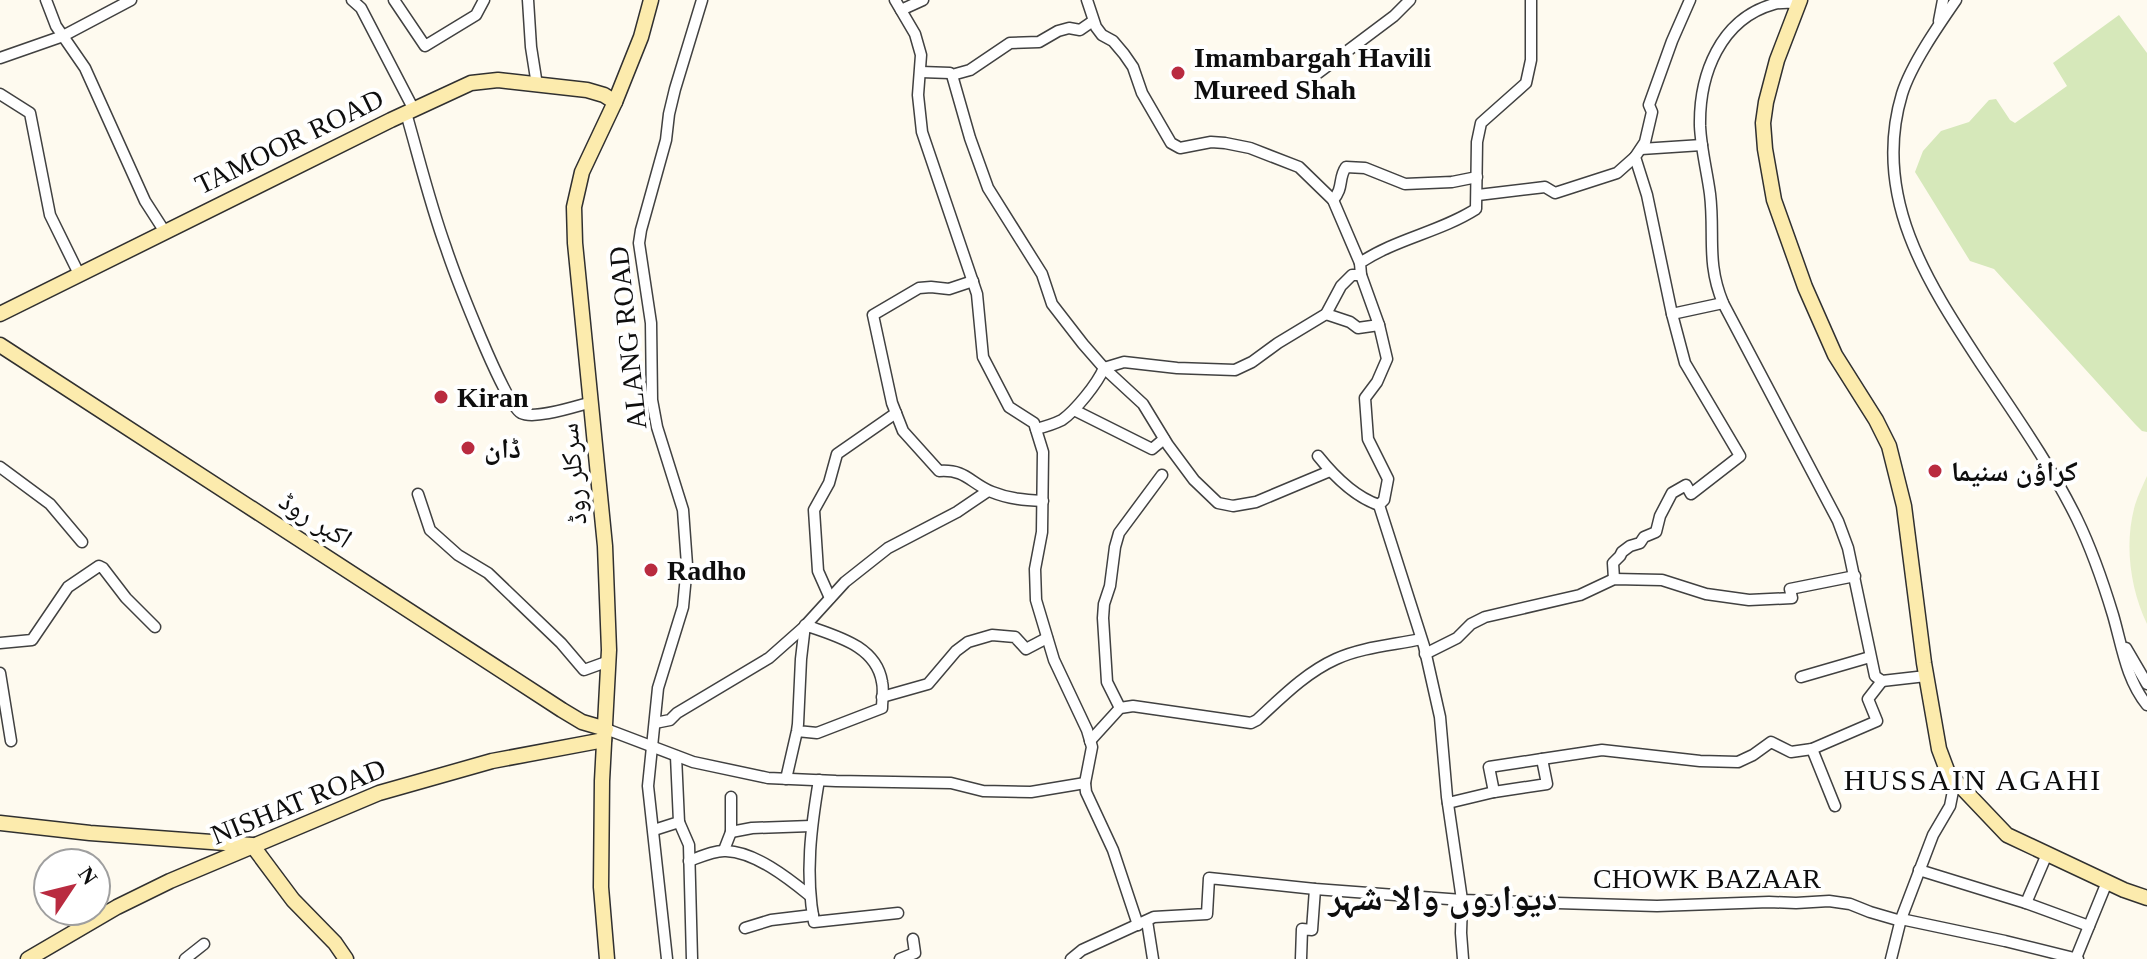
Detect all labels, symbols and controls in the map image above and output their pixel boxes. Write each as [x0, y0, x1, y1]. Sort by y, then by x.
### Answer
place label: Imambargah Havili Mureed Shah [1194, 42, 1431, 105]
marker: Imambargah Havili Mureed Shah [1169, 64, 1187, 82]
street label: TAMOOR ROAD [190, 82, 388, 200]
street label: ALANG ROAD [602, 245, 653, 431]
place label: Kiran [457, 382, 529, 413]
marker: Kiran [432, 388, 450, 406]
street label: سرکلر روڈ [553, 422, 592, 526]
place label: ڈان [484, 433, 521, 465]
marker: ڈان [459, 439, 477, 457]
place label: کراؤن سنیما [1951, 456, 2078, 488]
marker: کراؤن سنیما [1926, 462, 1944, 480]
street label: اکبر روڈ [274, 485, 358, 554]
place label: Radho [667, 555, 746, 586]
marker: Radho [642, 561, 660, 579]
street label: NISHAT ROAD [206, 752, 390, 851]
district label: HUSSAIN AGAHI [1844, 763, 2102, 796]
north arrow [32, 847, 112, 927]
text: N [73, 862, 103, 890]
street label: CHOWK BAZAAR [1593, 863, 1821, 894]
district label: دیواروں والا شہر [1326, 878, 1558, 919]

